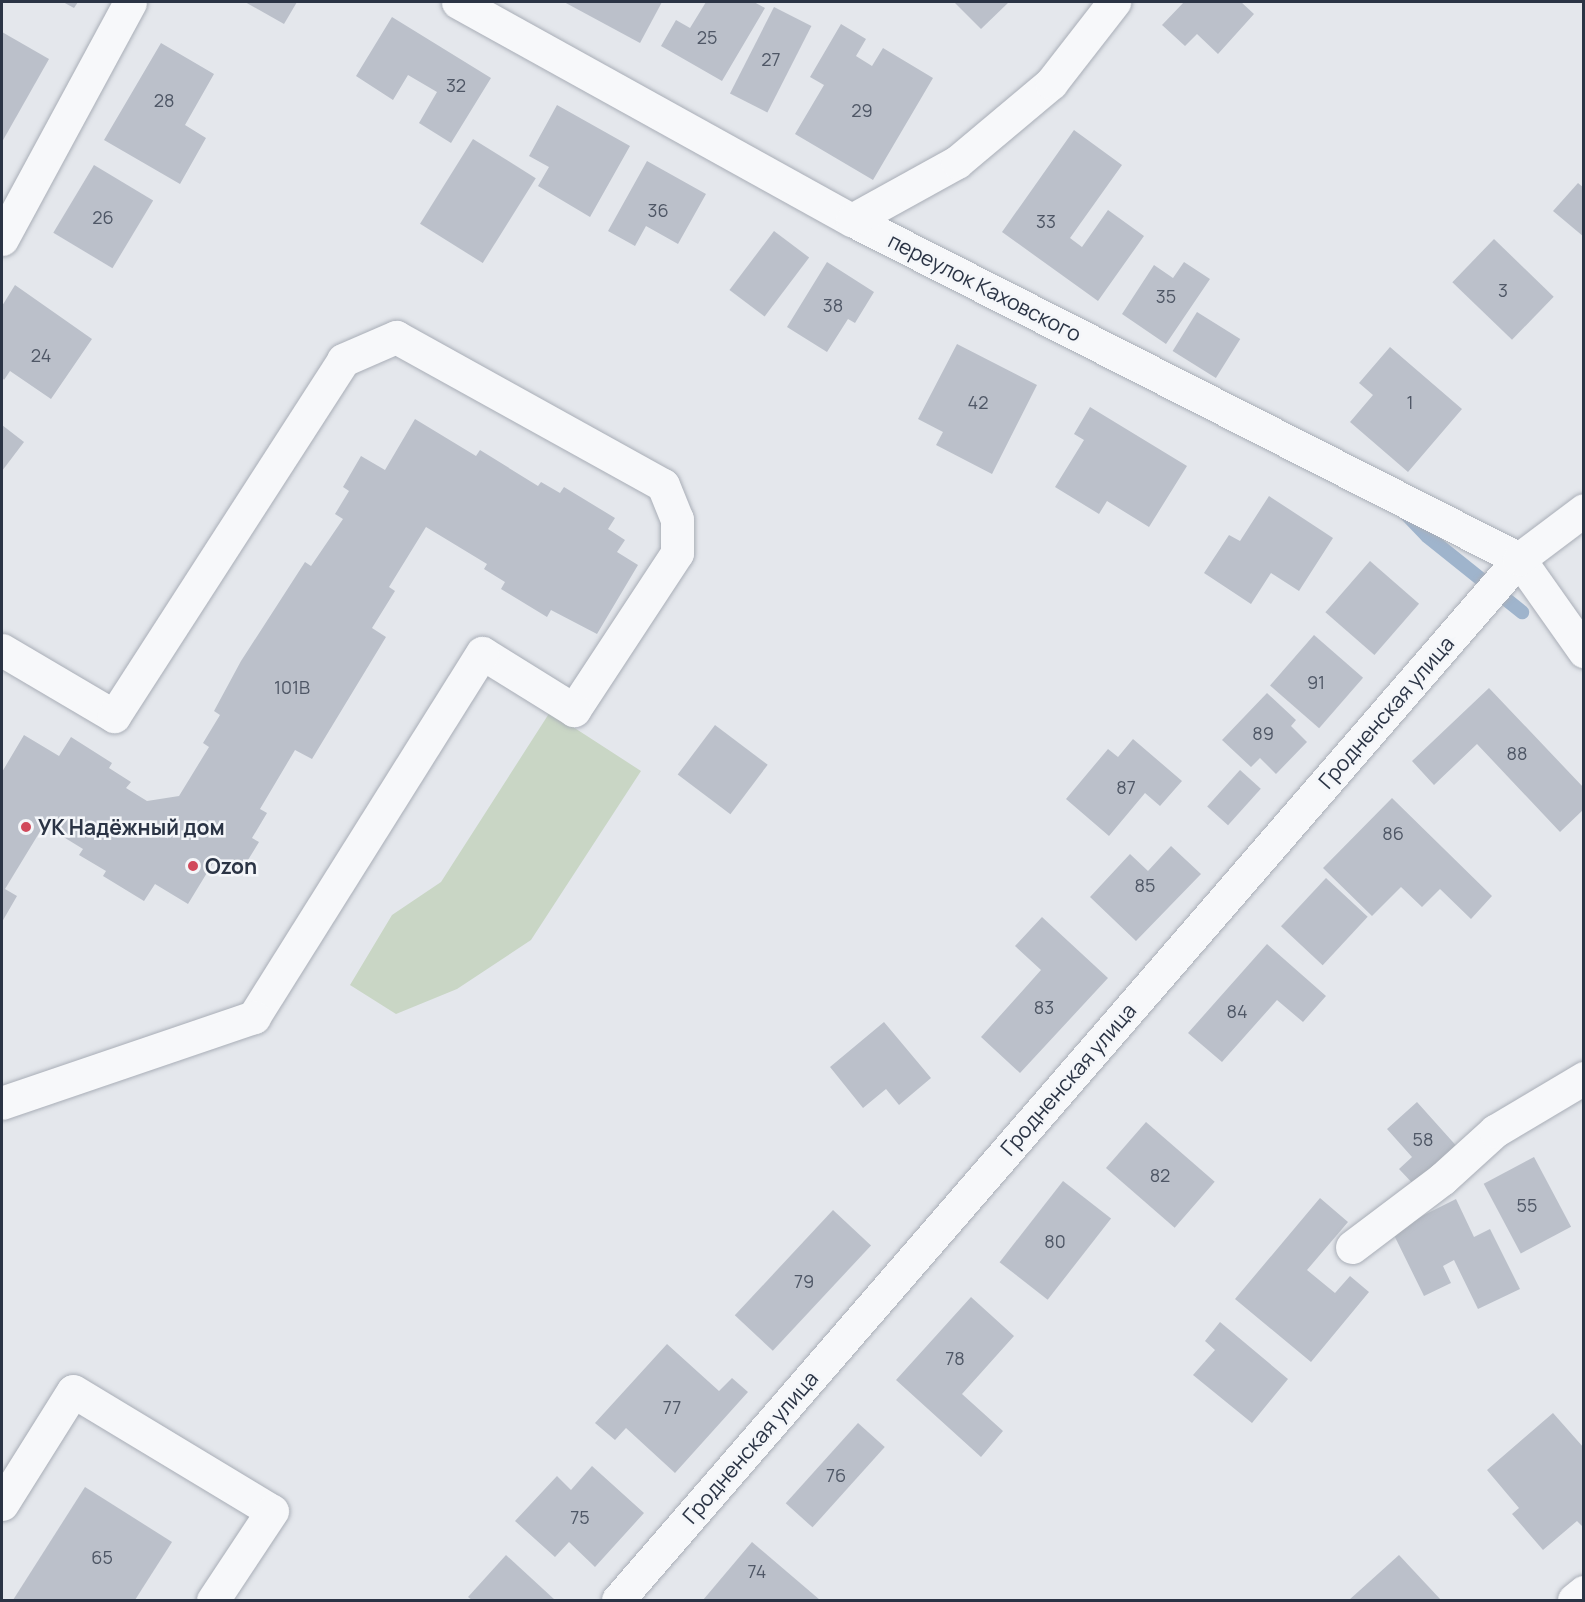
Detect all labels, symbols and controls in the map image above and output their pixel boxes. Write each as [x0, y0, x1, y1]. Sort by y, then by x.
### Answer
house number: 25 [697, 26, 717, 48]
house number: 27 [761, 48, 781, 70]
house number: 32 [446, 74, 466, 96]
house number: 28 [154, 89, 174, 111]
house number: 29 [851, 99, 873, 121]
house number: 36 [647, 199, 669, 221]
house number: 26 [92, 206, 114, 228]
house number: 33 [1036, 210, 1056, 232]
street label: переулок Каховского [884, 227, 1086, 347]
house number: 3 [1498, 279, 1508, 301]
house number: 35 [1156, 285, 1176, 307]
house number: 38 [823, 294, 843, 316]
house number: 24 [31, 344, 51, 366]
house number: 42 [968, 391, 988, 413]
house number: 1 [1406, 391, 1414, 413]
street label: Гродненская улица [1313, 631, 1459, 793]
house number: 91 [1307, 671, 1325, 693]
house number: 101В [274, 676, 310, 698]
house number: 89 [1252, 722, 1274, 744]
house number: 88 [1507, 742, 1527, 764]
house number: 87 [1116, 776, 1136, 798]
place label: УК Надёжный дом [38, 814, 225, 840]
marker: УК Надёжный дом [19, 820, 33, 834]
house number: 86 [1382, 822, 1404, 844]
place label: Ozon [205, 853, 257, 879]
marker: Ozon [186, 859, 200, 873]
house number: 85 [1135, 874, 1155, 896]
house number: 83 [1034, 996, 1054, 1018]
street label: Гродненская улица [995, 998, 1141, 1160]
house number: 84 [1226, 1000, 1248, 1022]
house number: 58 [1413, 1128, 1433, 1150]
house number: 82 [1150, 1164, 1170, 1186]
house number: 55 [1517, 1194, 1537, 1216]
house number: 80 [1044, 1230, 1066, 1252]
house number: 79 [794, 1270, 814, 1292]
house number: 78 [945, 1347, 965, 1369]
street label: Гродненская улица [677, 1366, 823, 1528]
house number: 77 [663, 1396, 681, 1418]
house number: 76 [826, 1464, 846, 1486]
house number: 75 [570, 1506, 590, 1528]
house number: 65 [91, 1546, 113, 1568]
house number: 74 [748, 1560, 766, 1582]

